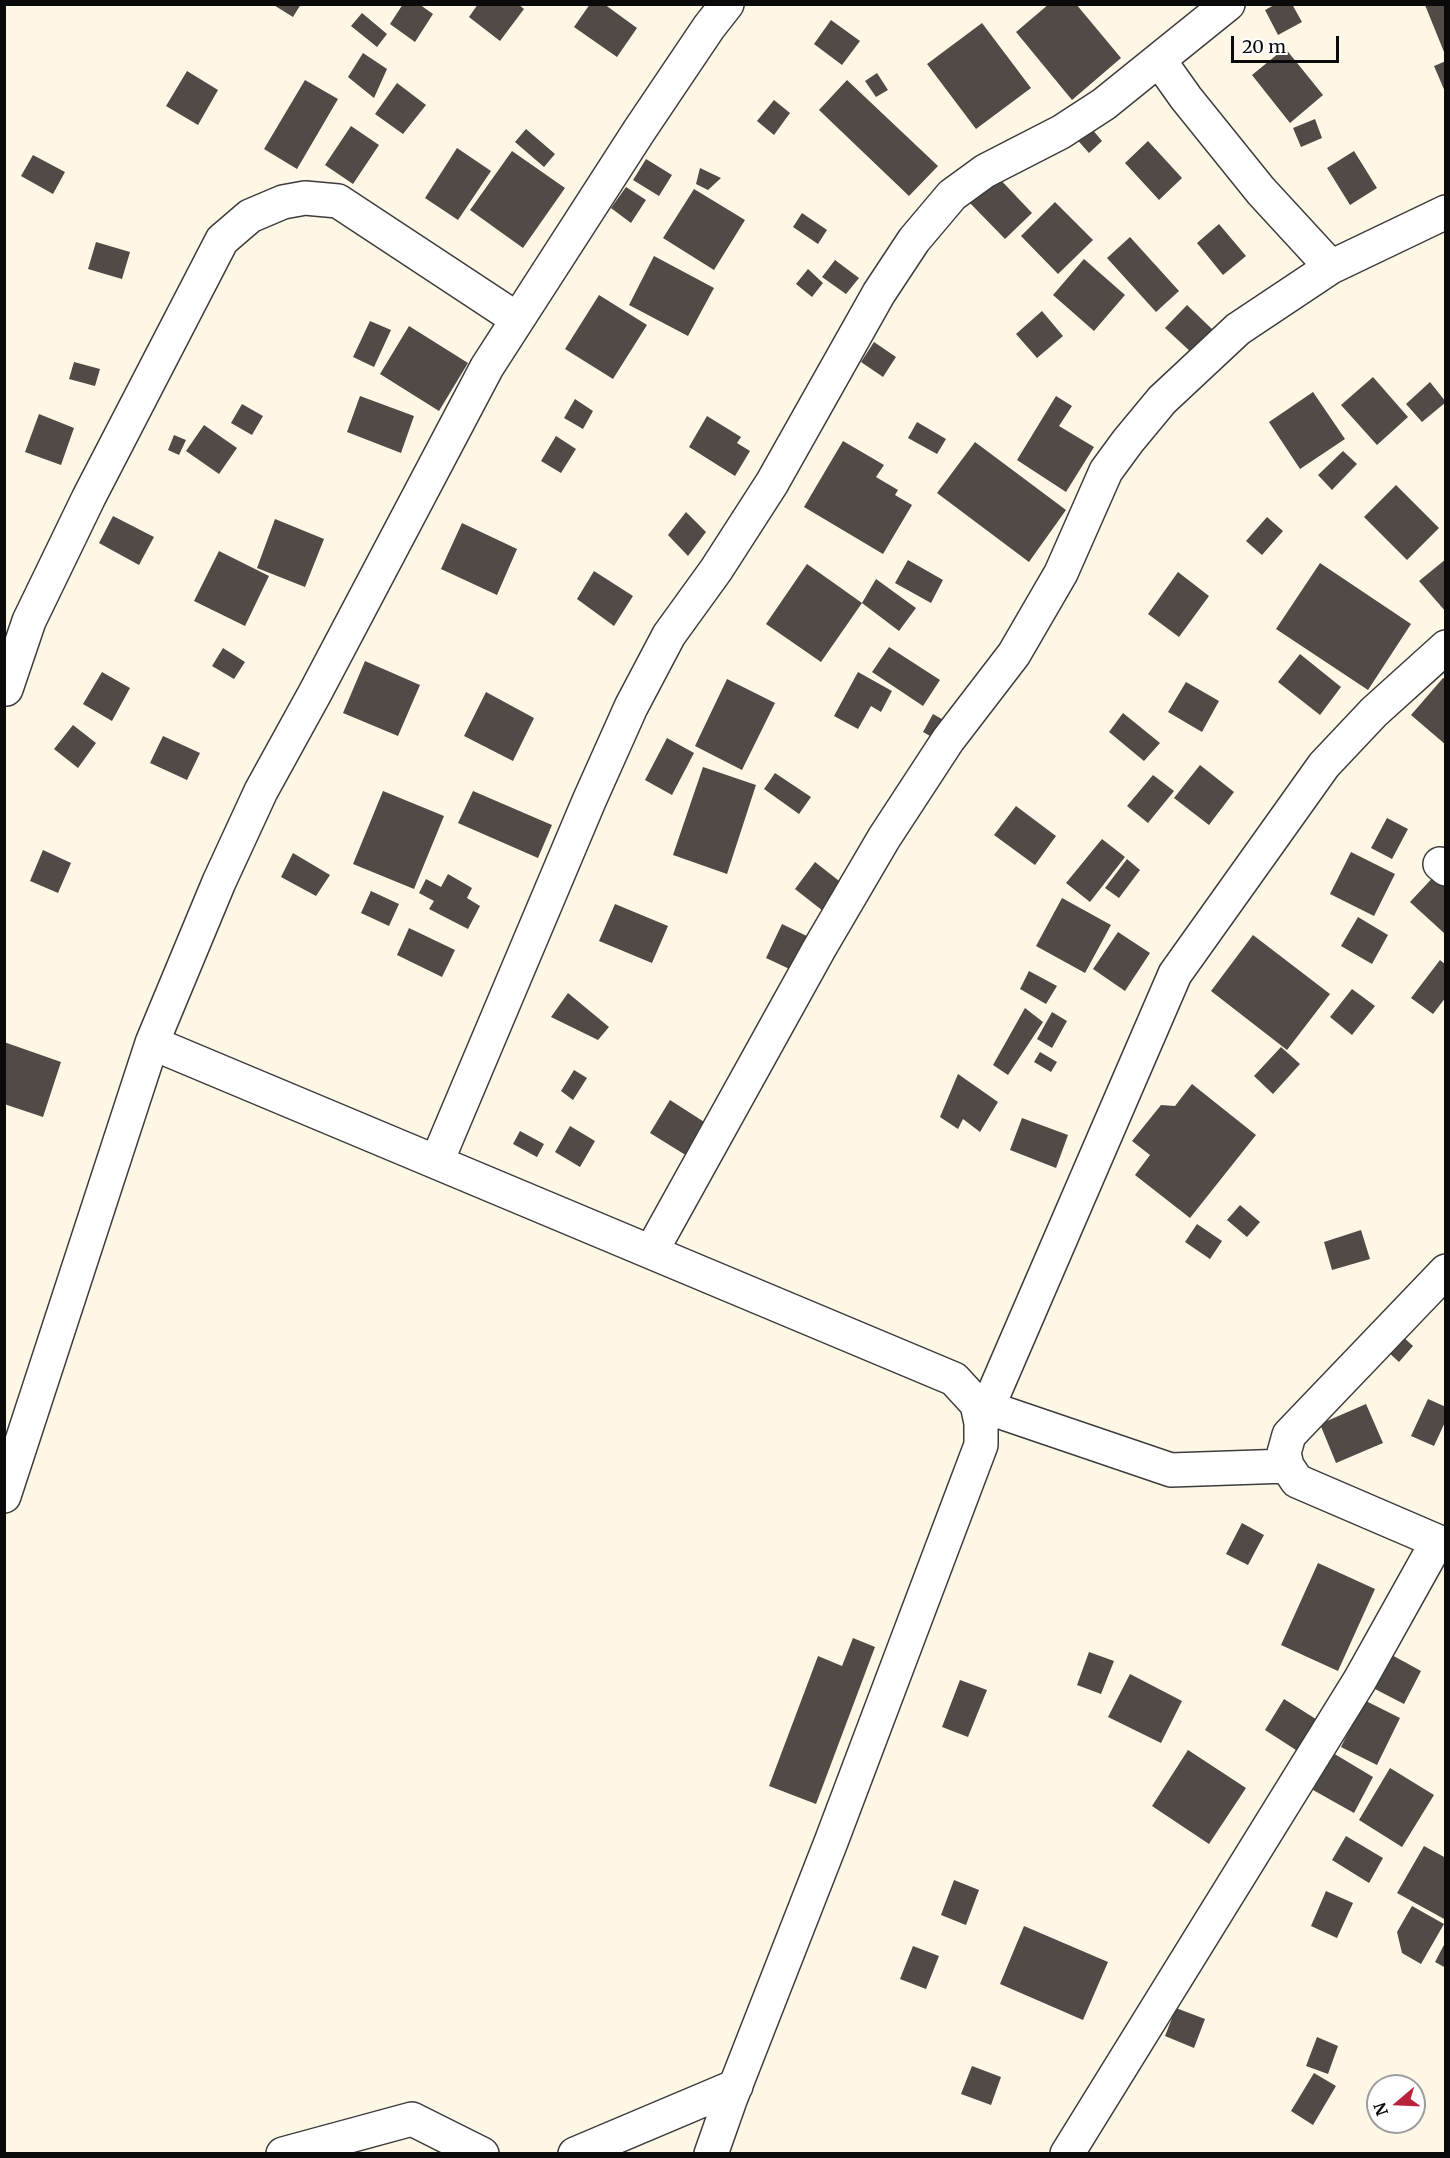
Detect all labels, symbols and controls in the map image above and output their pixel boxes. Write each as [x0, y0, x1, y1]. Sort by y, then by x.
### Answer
scale bar [1234, 24, 1342, 62]
text: 20 m [1242, 35, 1286, 58]
north arrow [1366, 2074, 1426, 2134]
text: N [1369, 2100, 1392, 2118]

